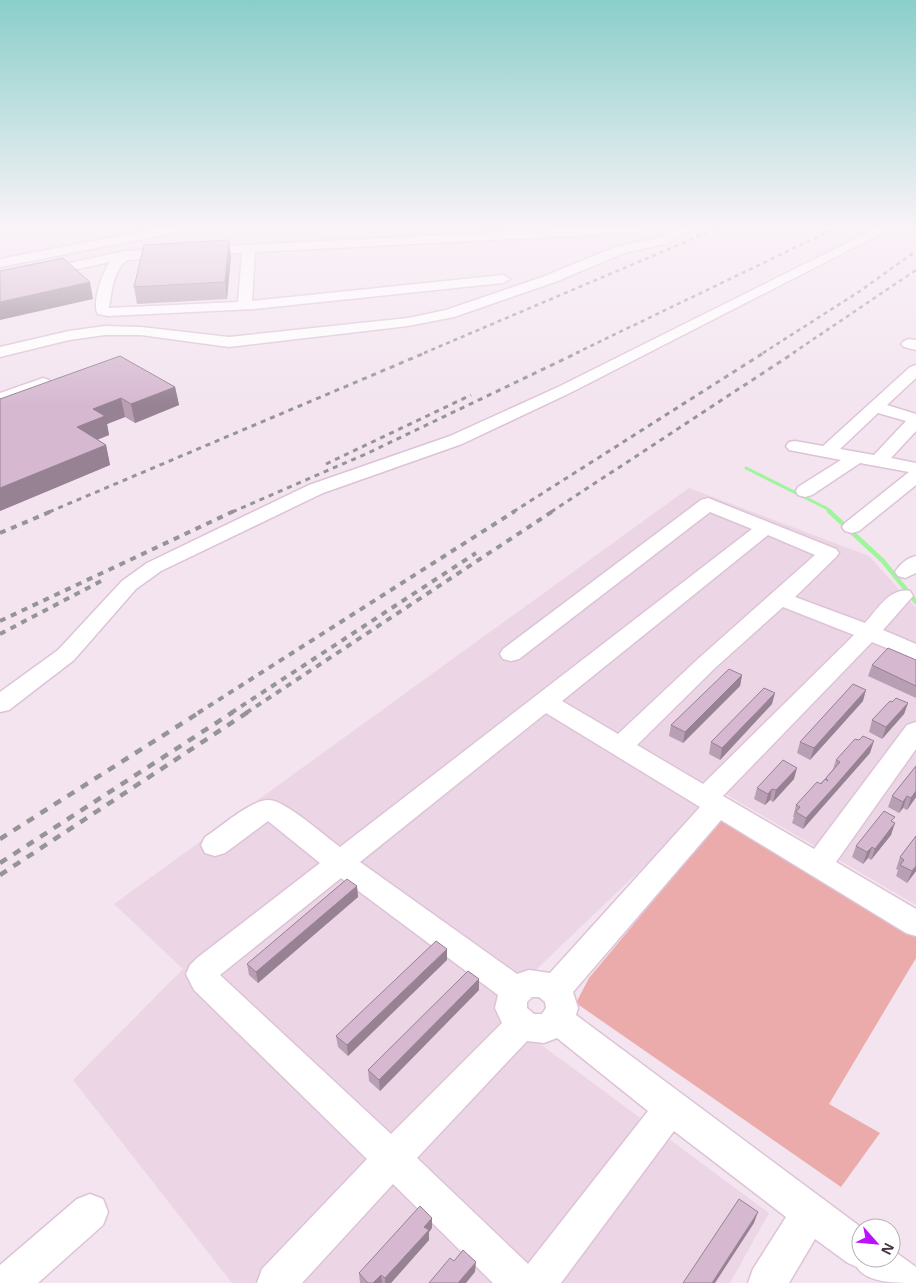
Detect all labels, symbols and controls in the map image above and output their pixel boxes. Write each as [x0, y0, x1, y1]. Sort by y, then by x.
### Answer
north arrow [851, 1218, 901, 1268]
text: N [877, 1240, 899, 1259]

